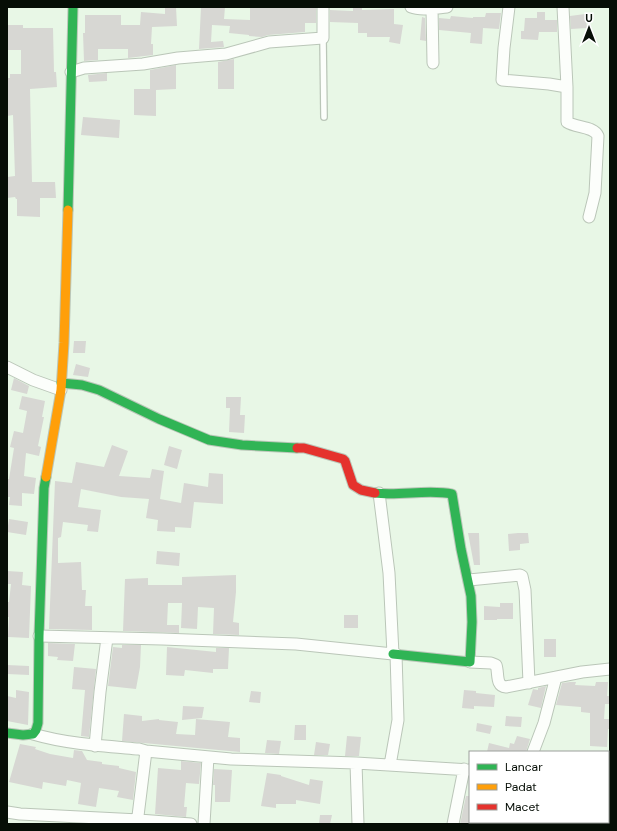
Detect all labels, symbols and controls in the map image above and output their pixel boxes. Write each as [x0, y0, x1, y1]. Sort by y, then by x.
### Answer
north arrow [569, 8, 609, 48]
text: U [585, 11, 593, 25]
legend [469, 751, 609, 823]
text: Lancar [505, 759, 543, 775]
text: Padat [505, 779, 537, 795]
text: Macet [505, 799, 540, 815]

